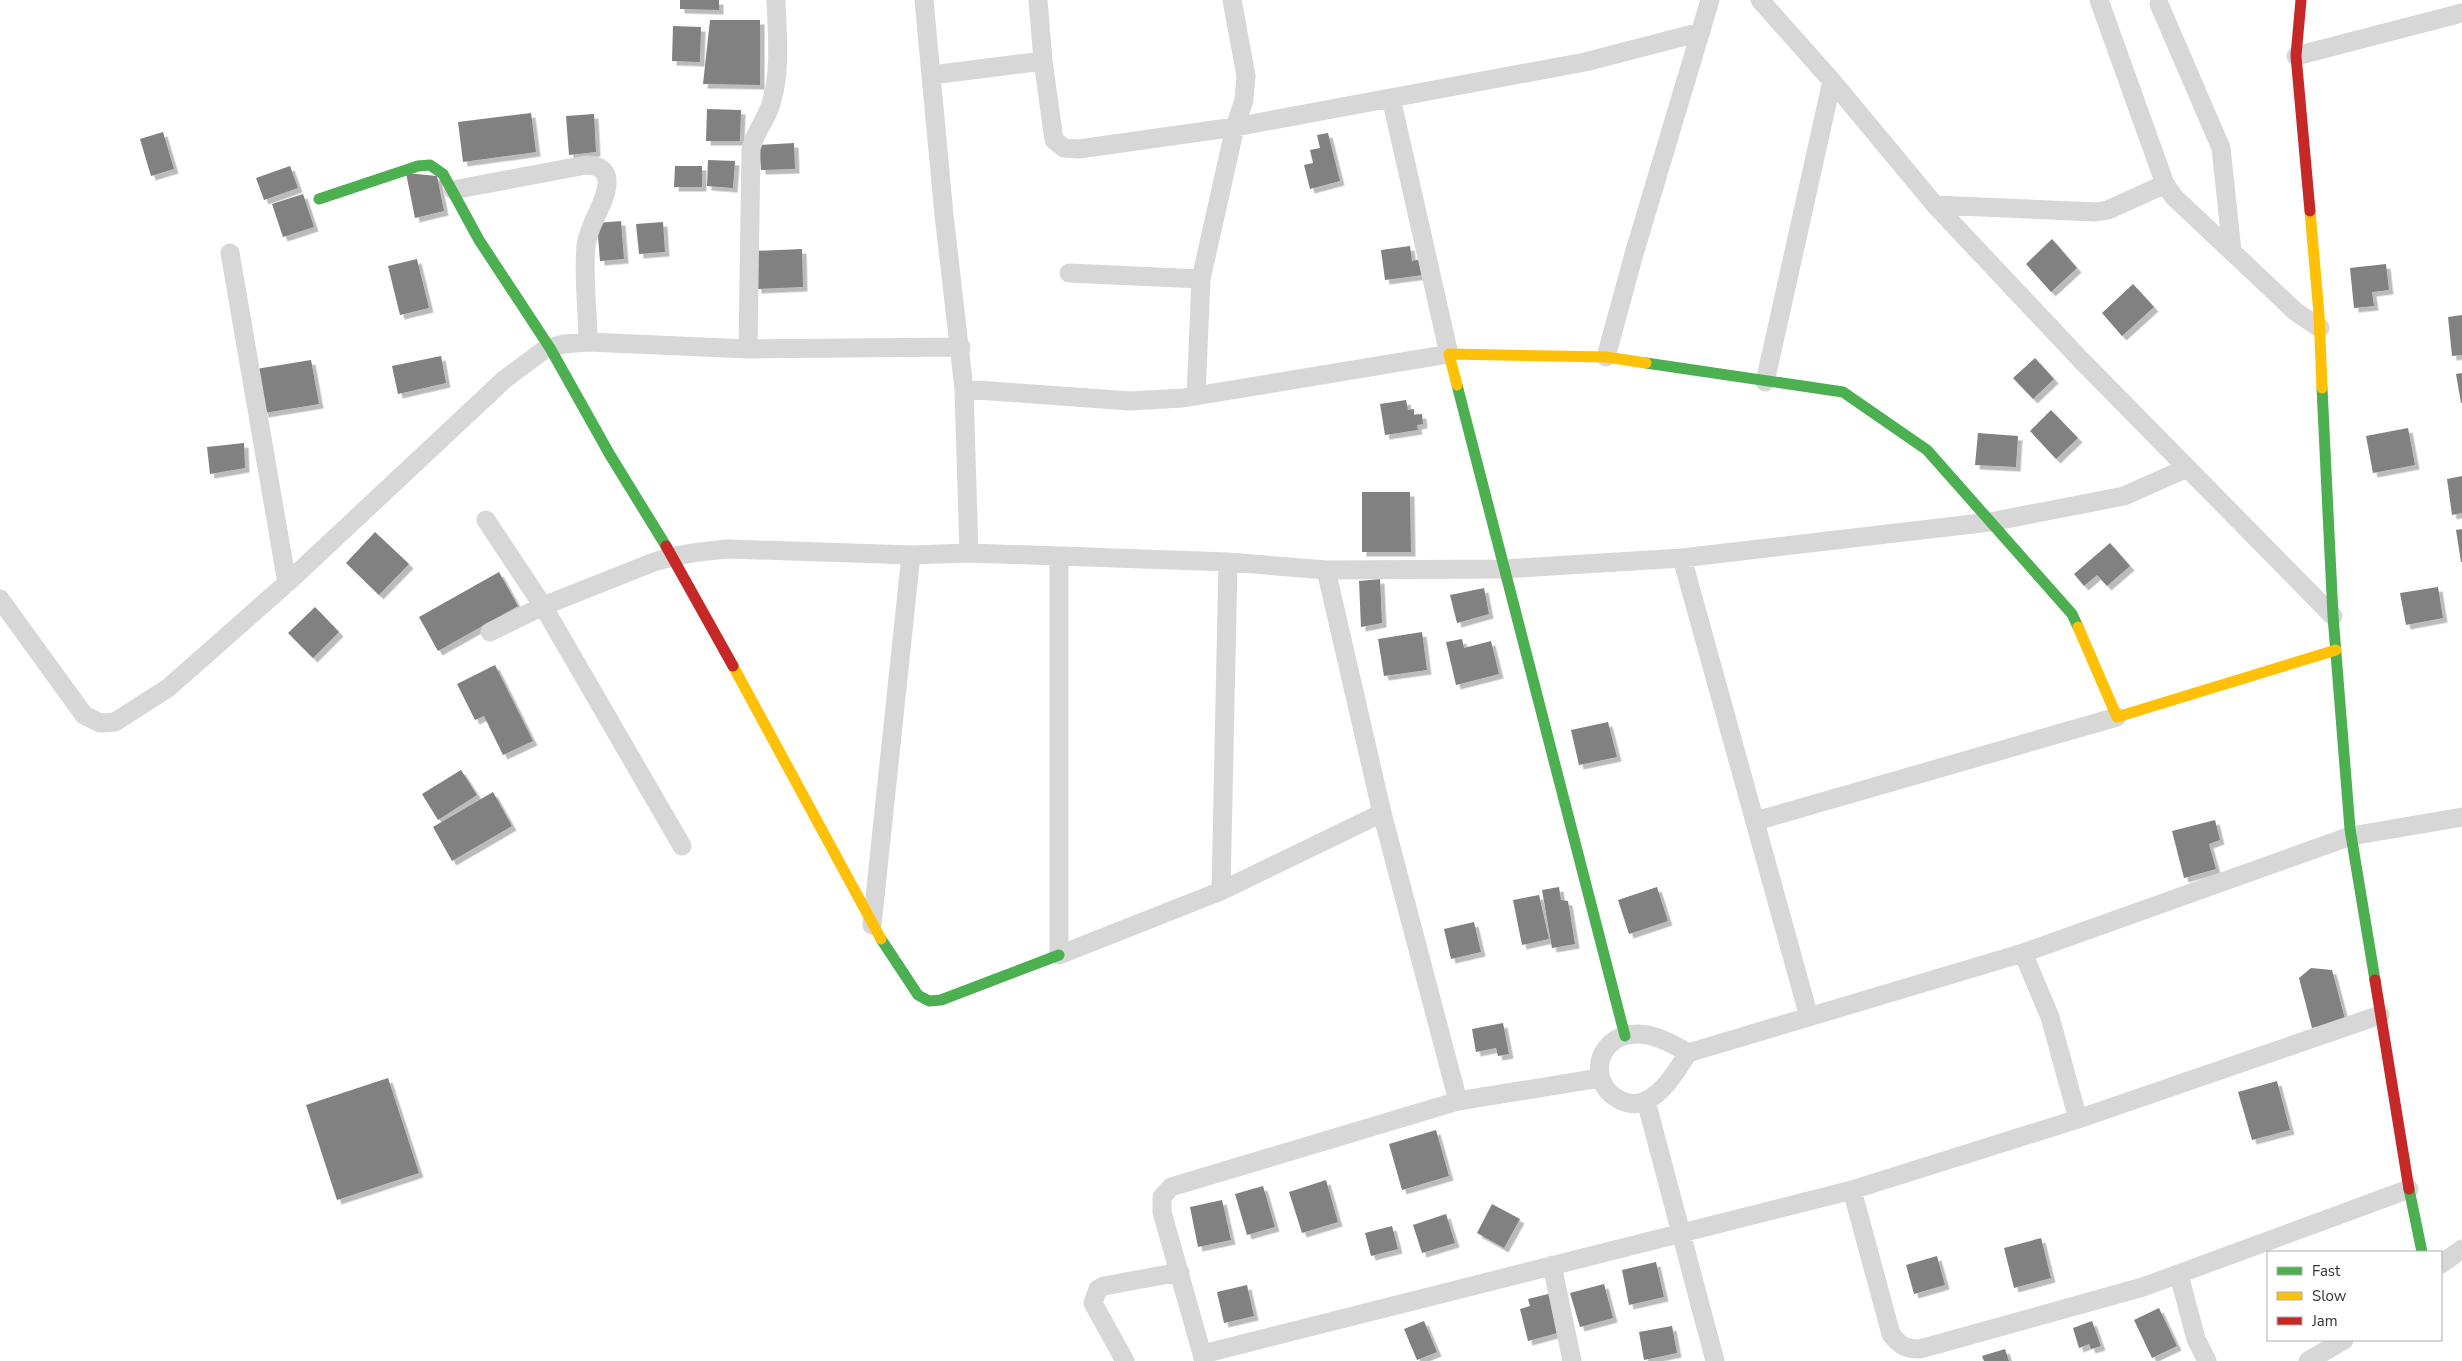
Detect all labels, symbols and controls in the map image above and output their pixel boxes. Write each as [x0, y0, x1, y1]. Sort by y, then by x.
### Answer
legend [2267, 1251, 2442, 1341]
text: Fast [2312, 1261, 2341, 1281]
text: Slow [2312, 1286, 2347, 1306]
text: Jam [2311, 1311, 2338, 1331]

